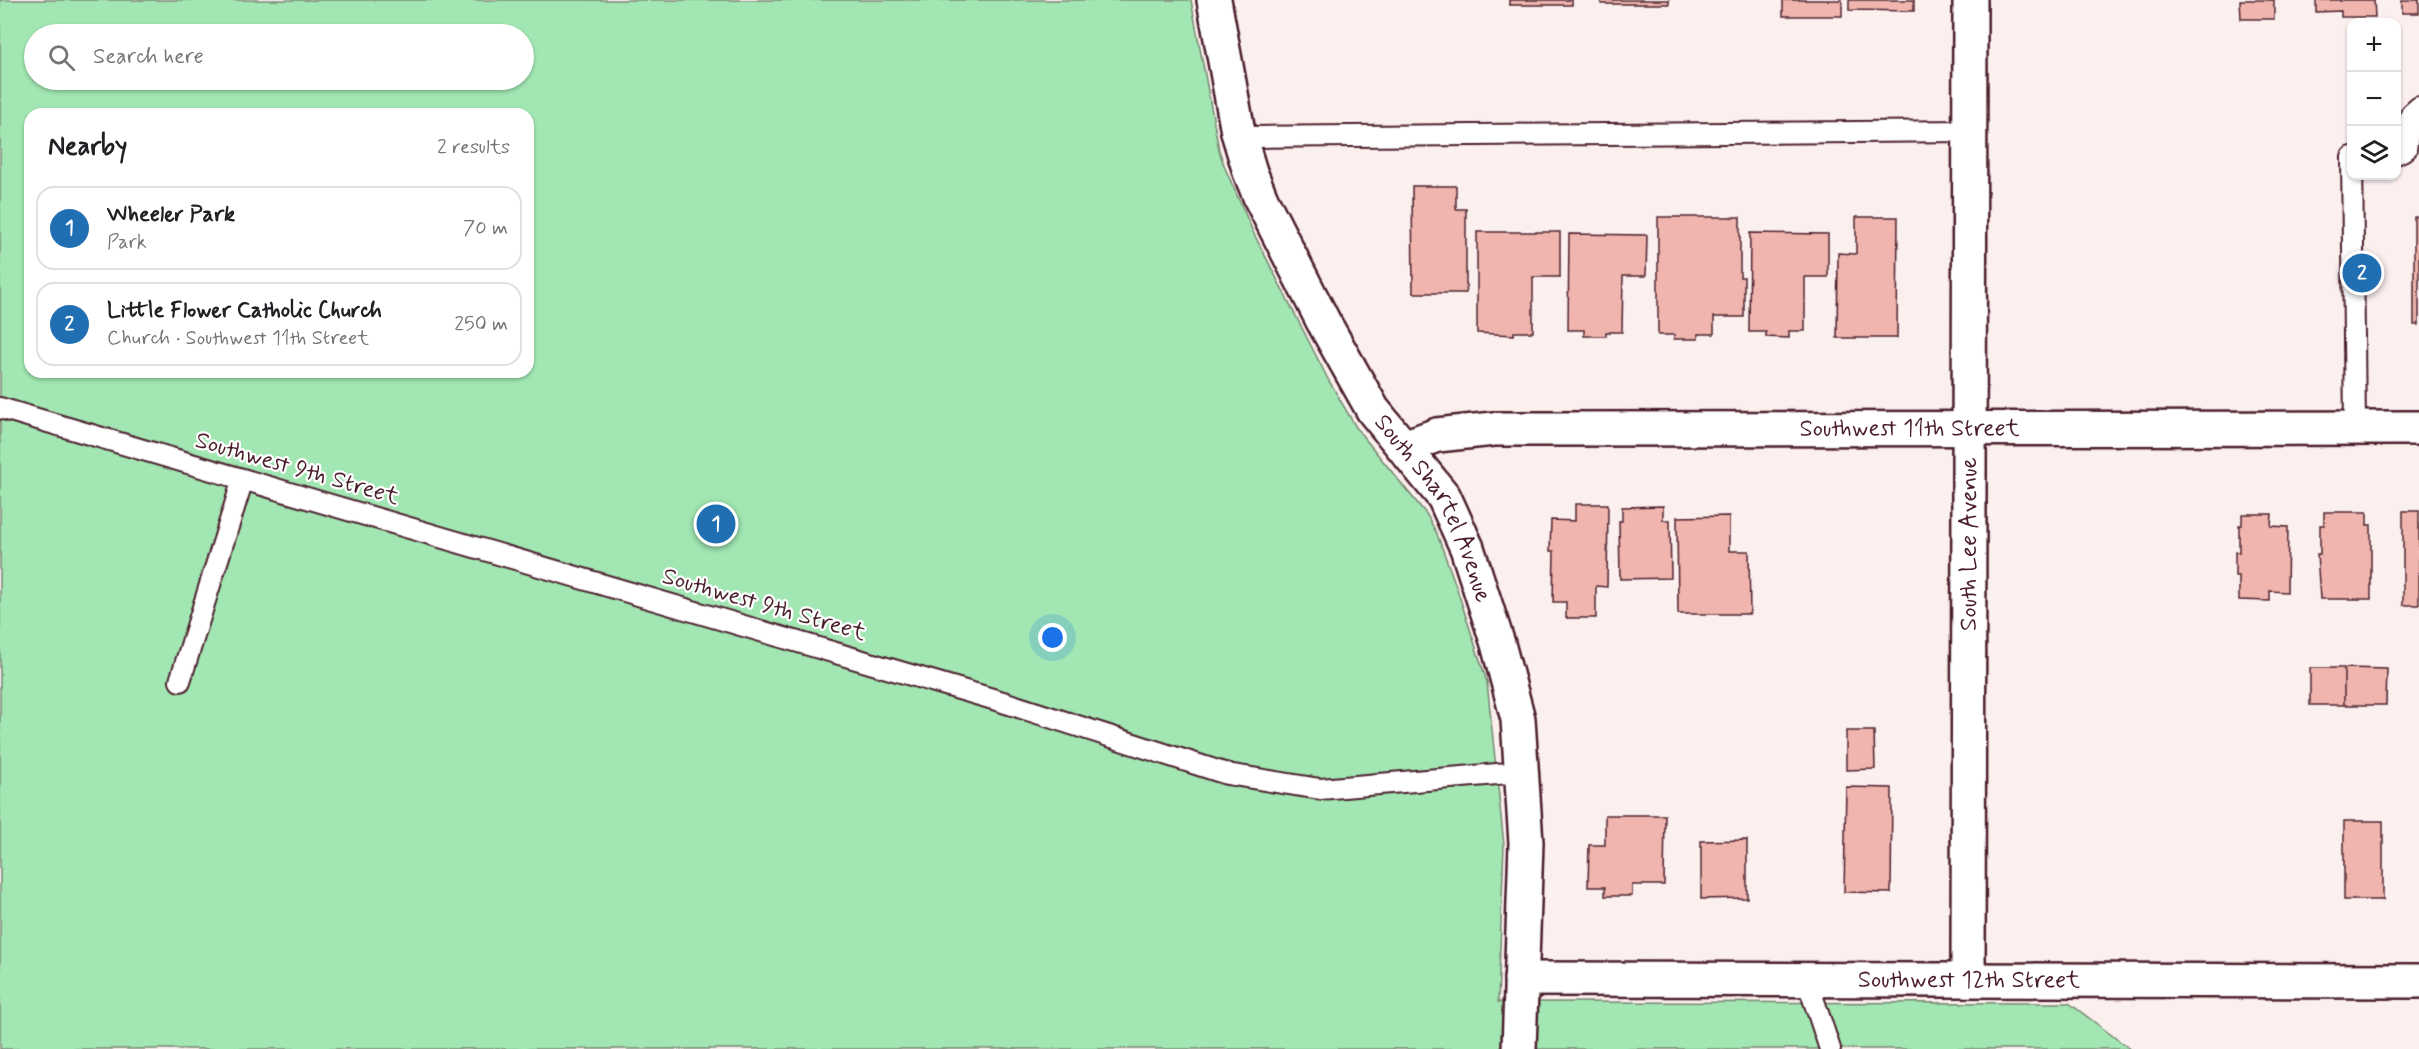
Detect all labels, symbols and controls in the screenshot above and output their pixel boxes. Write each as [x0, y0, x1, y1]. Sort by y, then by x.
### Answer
map controls [2347, 18, 2401, 180]
button: + [2347, 18, 2401, 72]
search box [24, 24, 534, 90]
icon: search [45, 41, 78, 74]
text: Search here [93, 43, 204, 71]
button: − [2347, 72, 2401, 126]
button: layers [2347, 126, 2401, 180]
text: Nearby [48, 130, 127, 164]
text: 2 results [437, 134, 510, 161]
text: Wheeler Park [107, 201, 235, 229]
text: 1 [65, 215, 74, 242]
text: 70 m [463, 215, 508, 242]
text: Park [107, 229, 147, 256]
pin: 2 [2342, 250, 2382, 296]
text: Little Flower Catholic Church [107, 297, 382, 325]
text: 2 [65, 311, 74, 338]
text: 250 m [454, 311, 508, 338]
text: Church · Southwest 11th Street [107, 325, 369, 352]
street label: South Shartel Avenue [1367, 408, 1499, 606]
street label: Southwest 11th Street [1799, 413, 2020, 444]
street label: Southwest 9th Street [191, 425, 403, 513]
street label: South Lee Avenue [1953, 457, 1985, 631]
pin: 1 [696, 502, 736, 546]
street label: Southwest 9th Street [658, 561, 870, 649]
your location [1038, 623, 1067, 652]
street label: Southwest 12th Street [1858, 964, 2080, 996]

